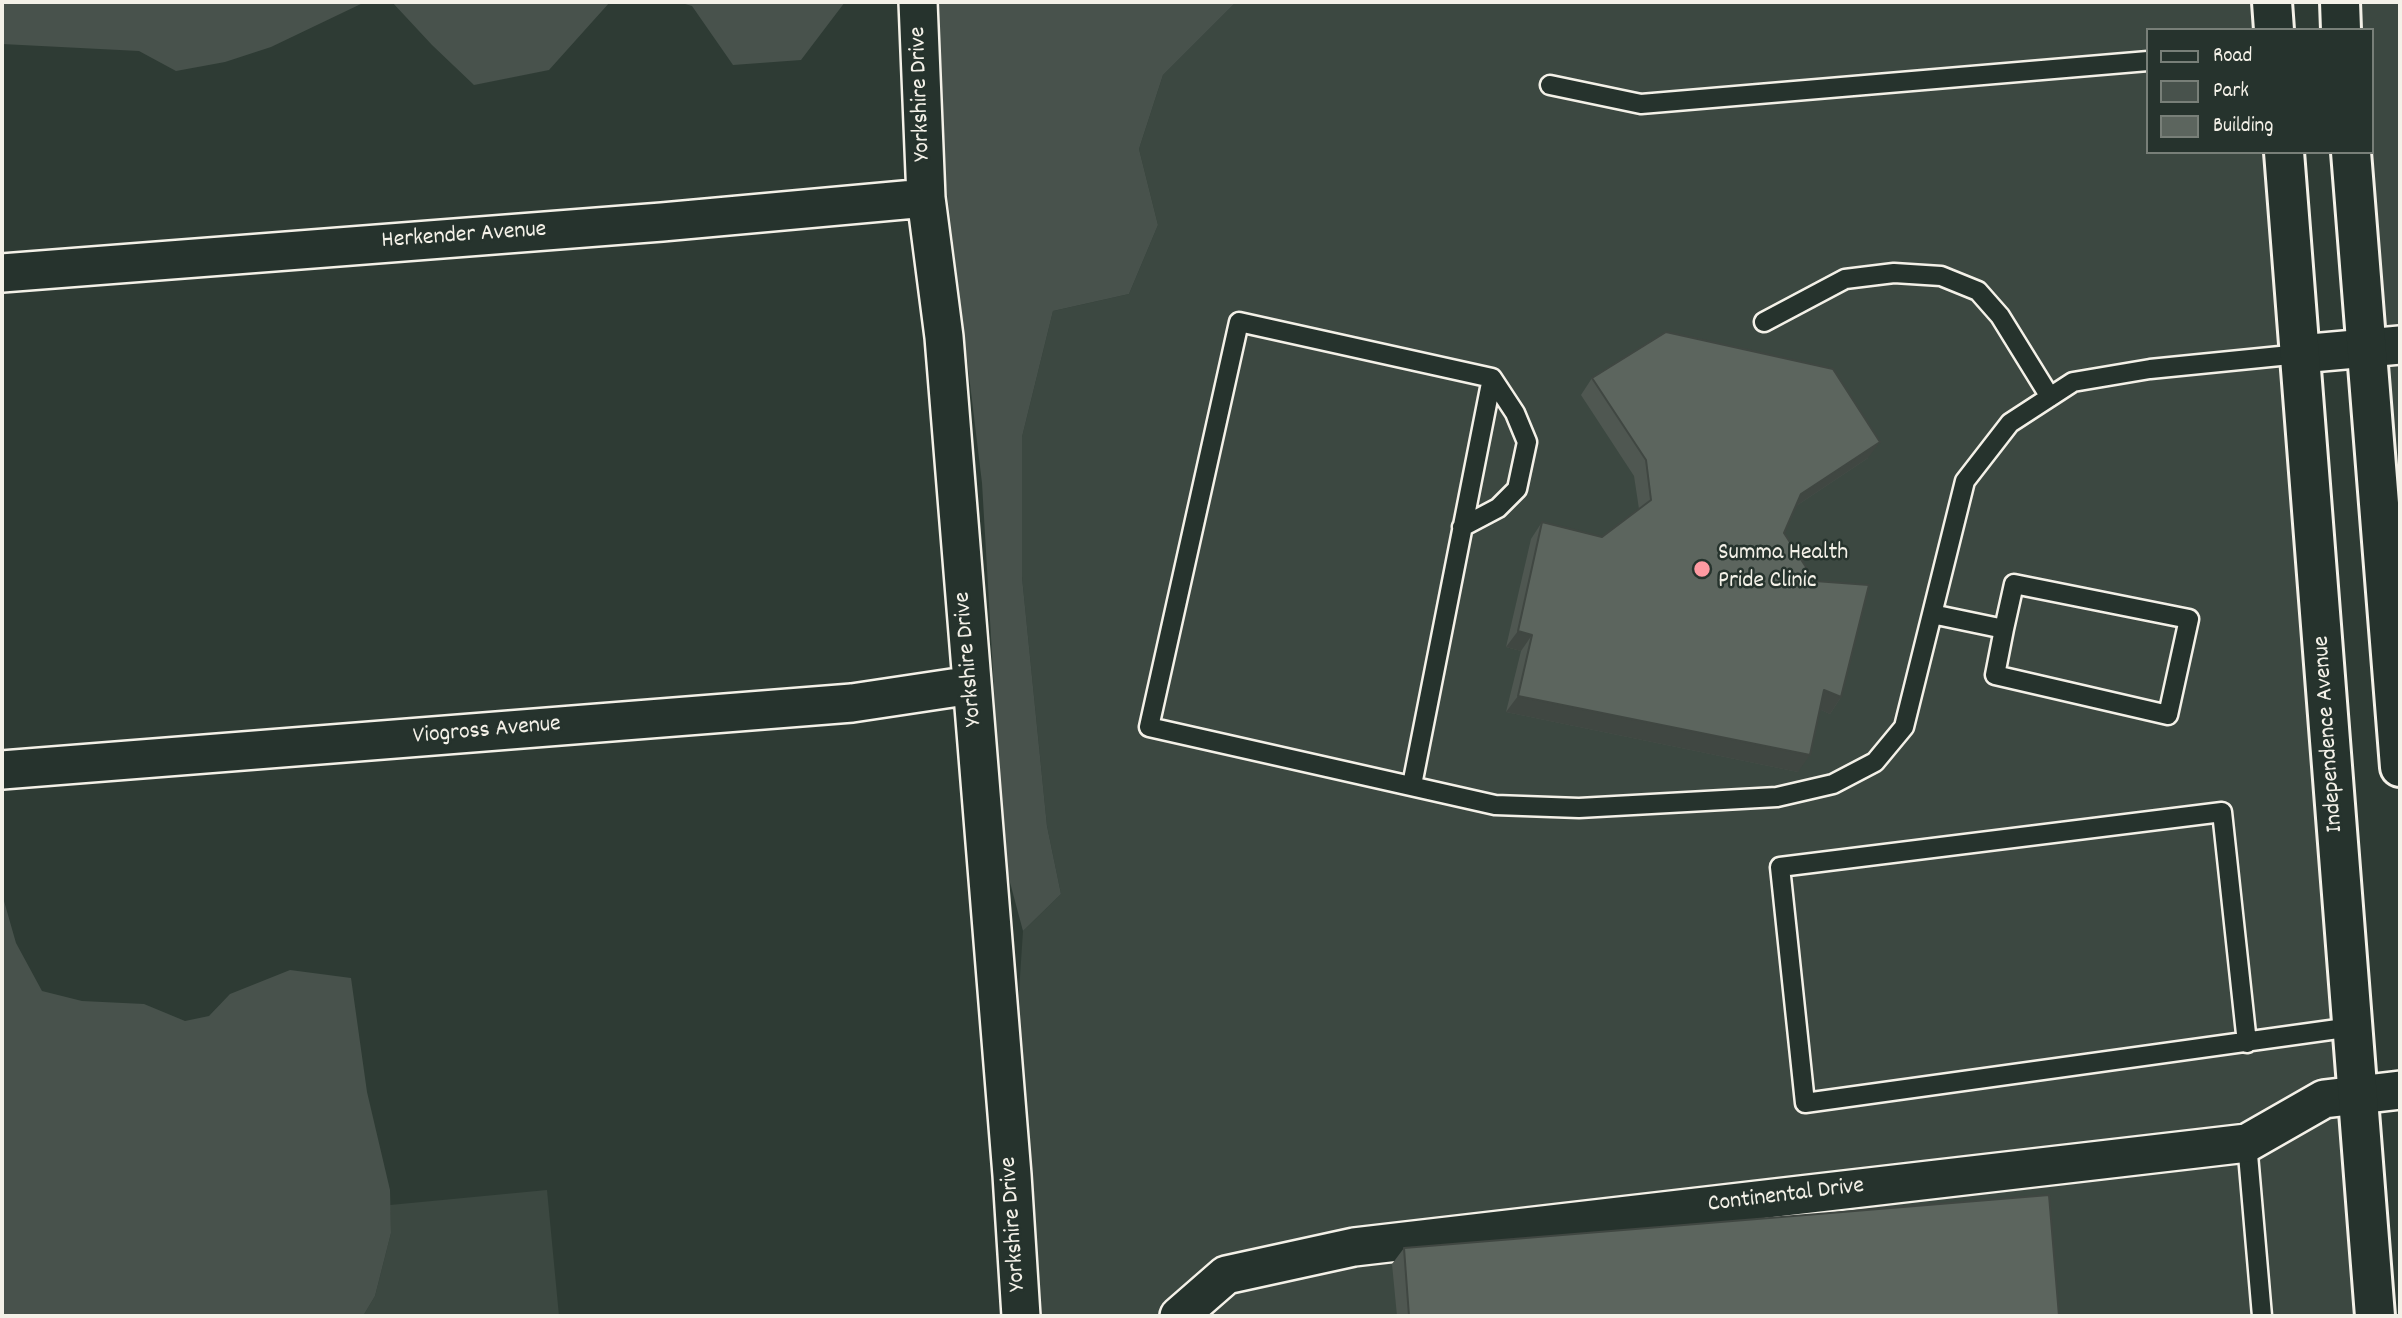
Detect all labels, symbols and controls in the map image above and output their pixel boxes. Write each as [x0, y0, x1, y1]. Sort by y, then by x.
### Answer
street label: Yorkshire Drive [905, 26, 939, 162]
legend [2146, 28, 2374, 154]
text: Road [2213, 42, 2252, 72]
text: Park [2213, 77, 2249, 107]
text: Building [2213, 112, 2273, 142]
street label: Herkender Avenue [381, 217, 547, 257]
place label: Summa Health Pride Clinic [1718, 541, 1848, 597]
marker: Summa Health Pride Clinic [1692, 559, 1712, 579]
street label: Yorkshire Drive [950, 591, 990, 727]
street label: Independence Avenue [2309, 635, 2351, 833]
street label: Viogross Avenue [412, 711, 562, 753]
street label: Yorkshire Drive [996, 1156, 1034, 1292]
street label: Continental Drive [1706, 1173, 1866, 1221]

